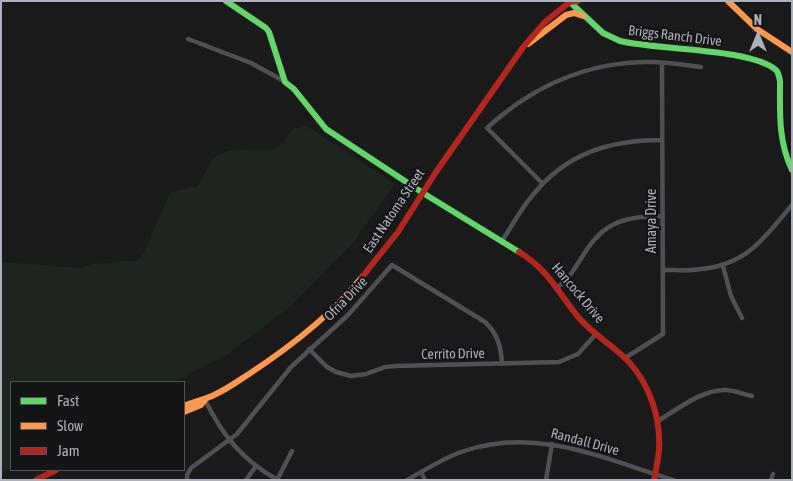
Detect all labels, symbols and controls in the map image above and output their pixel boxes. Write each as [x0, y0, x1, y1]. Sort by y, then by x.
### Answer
north arrow [733, 10, 783, 60]
text: N [754, 12, 762, 28]
street label: Briggs Ranch Drive [627, 22, 723, 50]
street label: East Natoma Street [360, 166, 428, 256]
street label: Amaya Drive [644, 189, 660, 253]
street label: Hancock Drive [548, 259, 608, 327]
street label: Ofria Drive [321, 273, 371, 325]
street label: Cerrito Drive [421, 345, 485, 363]
legend [10, 381, 185, 471]
text: Fast [57, 392, 79, 409]
text: Slow [57, 417, 83, 434]
street label: Randall Drive [549, 425, 621, 459]
text: Jam [57, 442, 80, 459]

